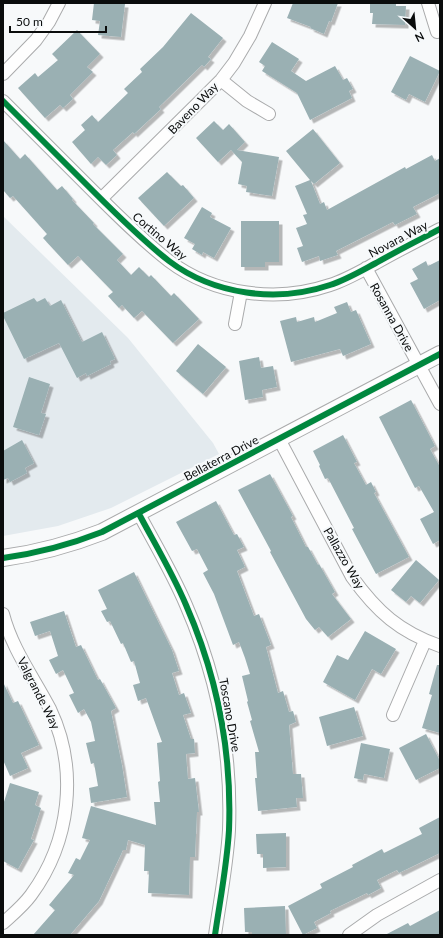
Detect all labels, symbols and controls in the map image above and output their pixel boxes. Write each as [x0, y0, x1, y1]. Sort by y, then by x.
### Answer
scale bar [10, 8, 106, 34]
north arrow [395, 8, 435, 48]
text: 50 m [16, 14, 43, 29]
text: N [413, 30, 426, 45]
street label: Baveno Way [165, 78, 222, 137]
street label: Cortino Way [130, 209, 191, 264]
street label: Novara Way [366, 217, 431, 261]
street label: Rosanna Drive [367, 280, 417, 354]
street label: Bellaterra Drive [181, 432, 261, 484]
street label: Pallazzo Way [320, 524, 368, 592]
street label: Valgrande Way [14, 654, 64, 732]
street label: Toscano Drive [216, 677, 244, 753]

